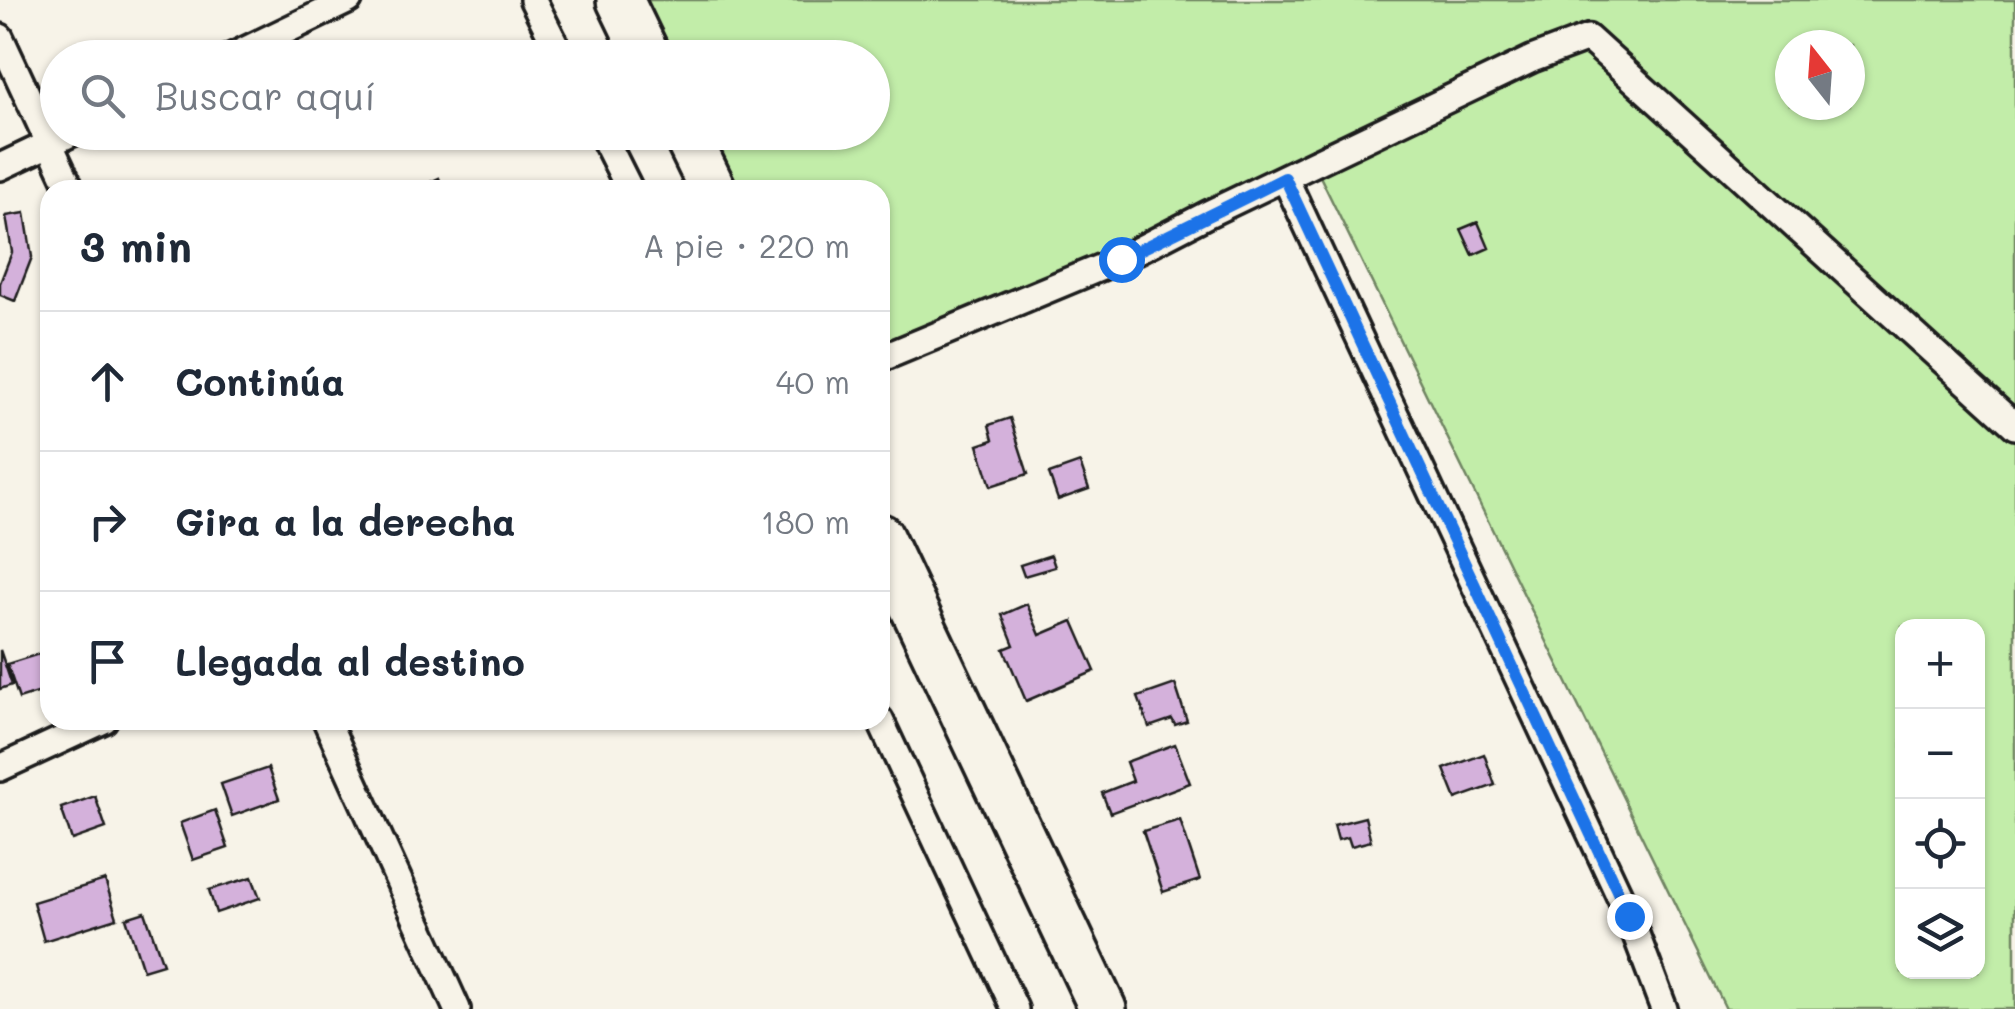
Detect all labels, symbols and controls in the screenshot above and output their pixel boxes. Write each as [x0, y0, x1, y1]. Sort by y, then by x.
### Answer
north arrow [1775, 30, 1865, 120]
search box [40, 40, 890, 150]
icon: search [75, 68, 130, 123]
text: Buscar aquí [155, 70, 376, 120]
text: 3 min [80, 218, 192, 273]
text: A pie · 220 m [643, 224, 850, 266]
route start [1099, 237, 1145, 283]
icon: ahead [80, 354, 135, 409]
text: Continúa [175, 356, 345, 406]
text: 40 m [776, 360, 850, 402]
icon: right [80, 494, 135, 549]
text: Gira a la derecha [175, 496, 515, 546]
text: 180 m [761, 500, 850, 542]
map controls [1895, 619, 1985, 979]
button: + [1895, 619, 1985, 709]
icon: arrive [80, 634, 135, 689]
text: Llegada al destino [175, 636, 525, 686]
button: − [1895, 709, 1985, 799]
button: locate [1895, 799, 1985, 889]
button: layers [1895, 889, 1985, 979]
route end [1607, 894, 1653, 940]

